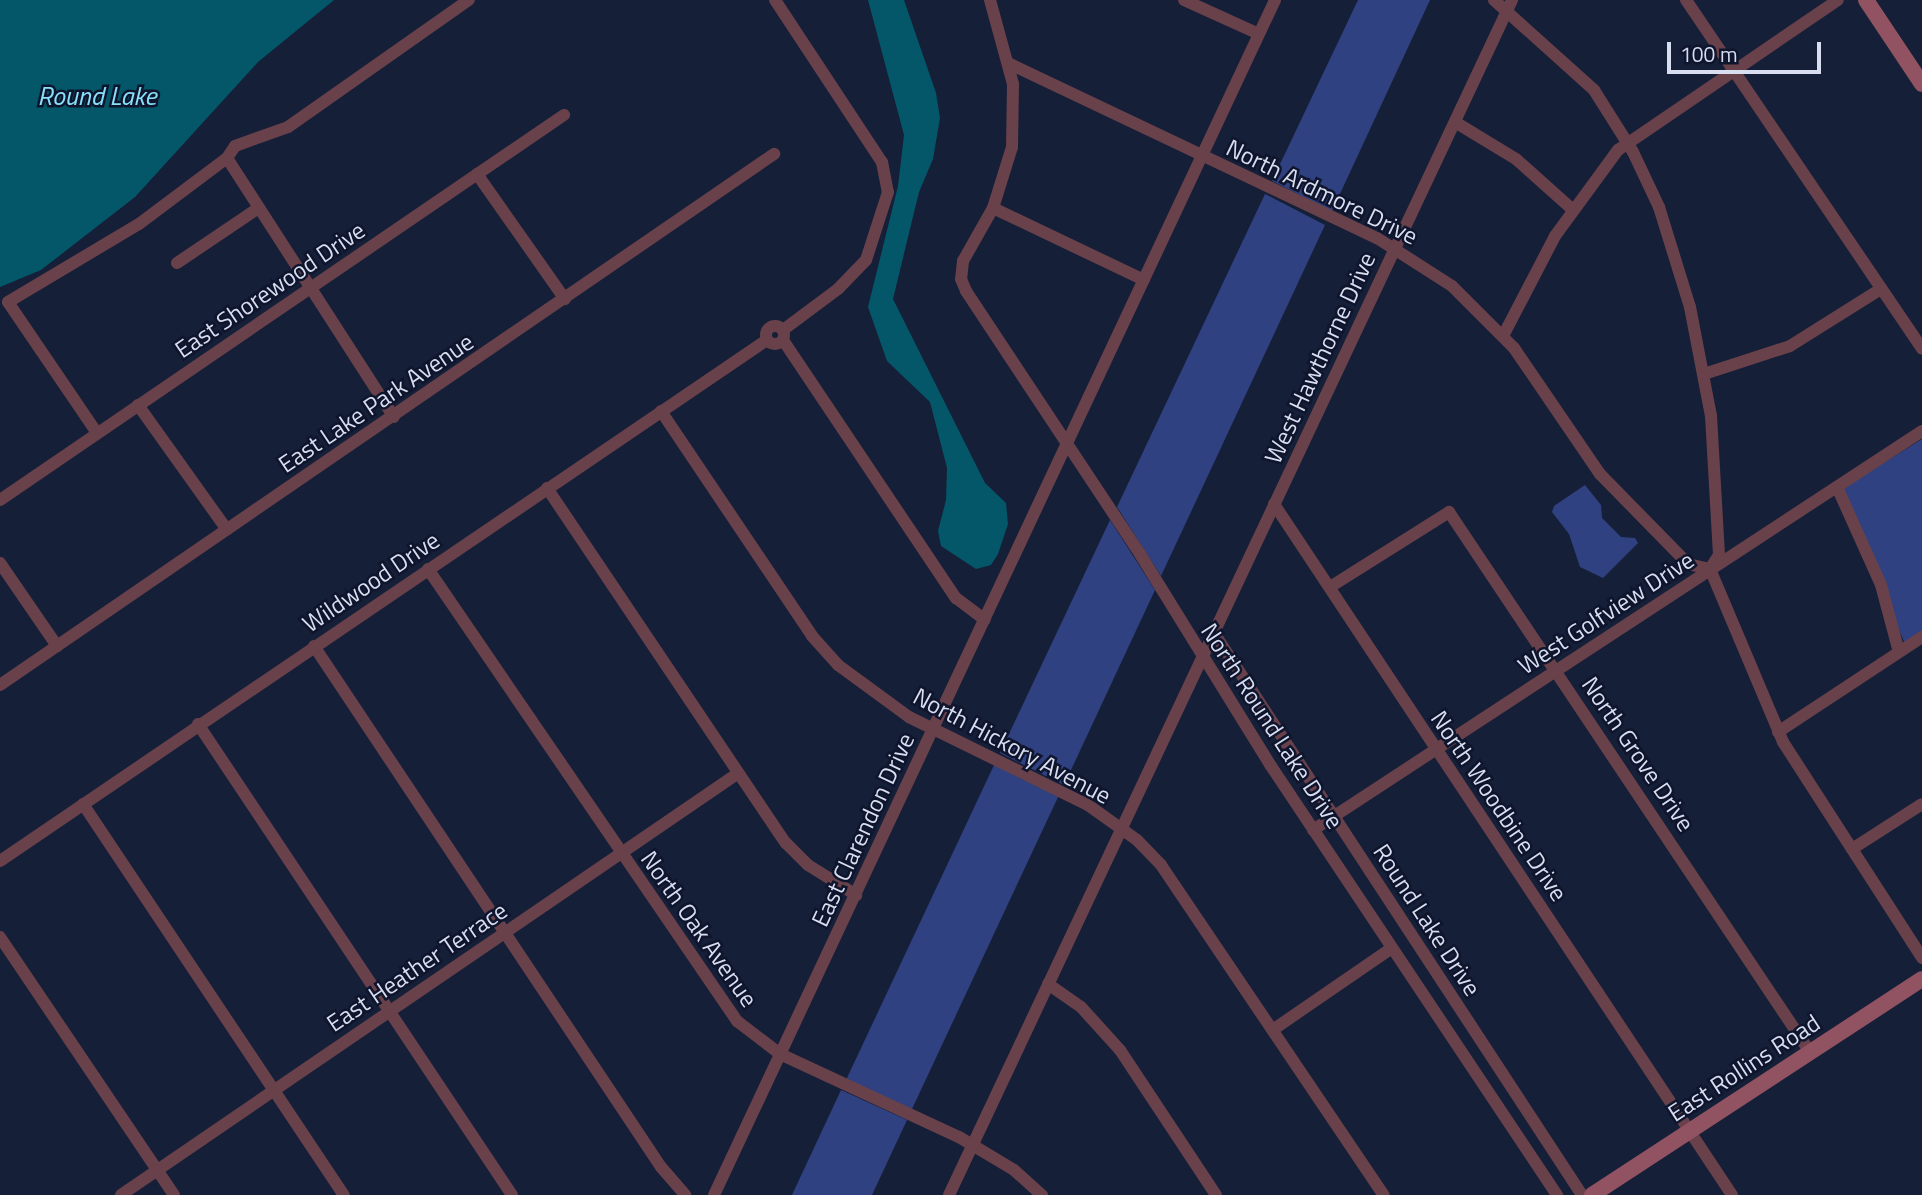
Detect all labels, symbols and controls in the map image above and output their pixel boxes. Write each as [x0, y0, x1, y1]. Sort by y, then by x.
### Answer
scale bar [1670, 28, 1824, 72]
text: 100 m [1680, 38, 1737, 70]
water label: Round Lake [37, 80, 157, 112]
street label: North Ardmore Drive [1222, 133, 1422, 251]
street label: East Shorewood Drive [170, 216, 370, 364]
street label: West Hawthorne Drive [1258, 248, 1382, 468]
street label: East Lake Park Avenue [273, 327, 479, 479]
street label: Wildwood Drive [297, 526, 445, 638]
street label: West Golfview Drive [1513, 545, 1699, 681]
street label: North Round Lake Drive [1195, 618, 1349, 834]
street label: North Grove Drive [1576, 671, 1700, 837]
street label: North Hickory Avenue [908, 682, 1116, 810]
street label: North Woodbine Drive [1425, 705, 1573, 907]
street label: East Clarendon Drive [806, 729, 920, 931]
street label: Round Lake Drive [1367, 839, 1487, 1001]
street label: North Oak Avenue [635, 846, 763, 1012]
street label: East Heather Terrace [321, 896, 513, 1038]
street label: East Rollins Road [1663, 1008, 1825, 1128]

